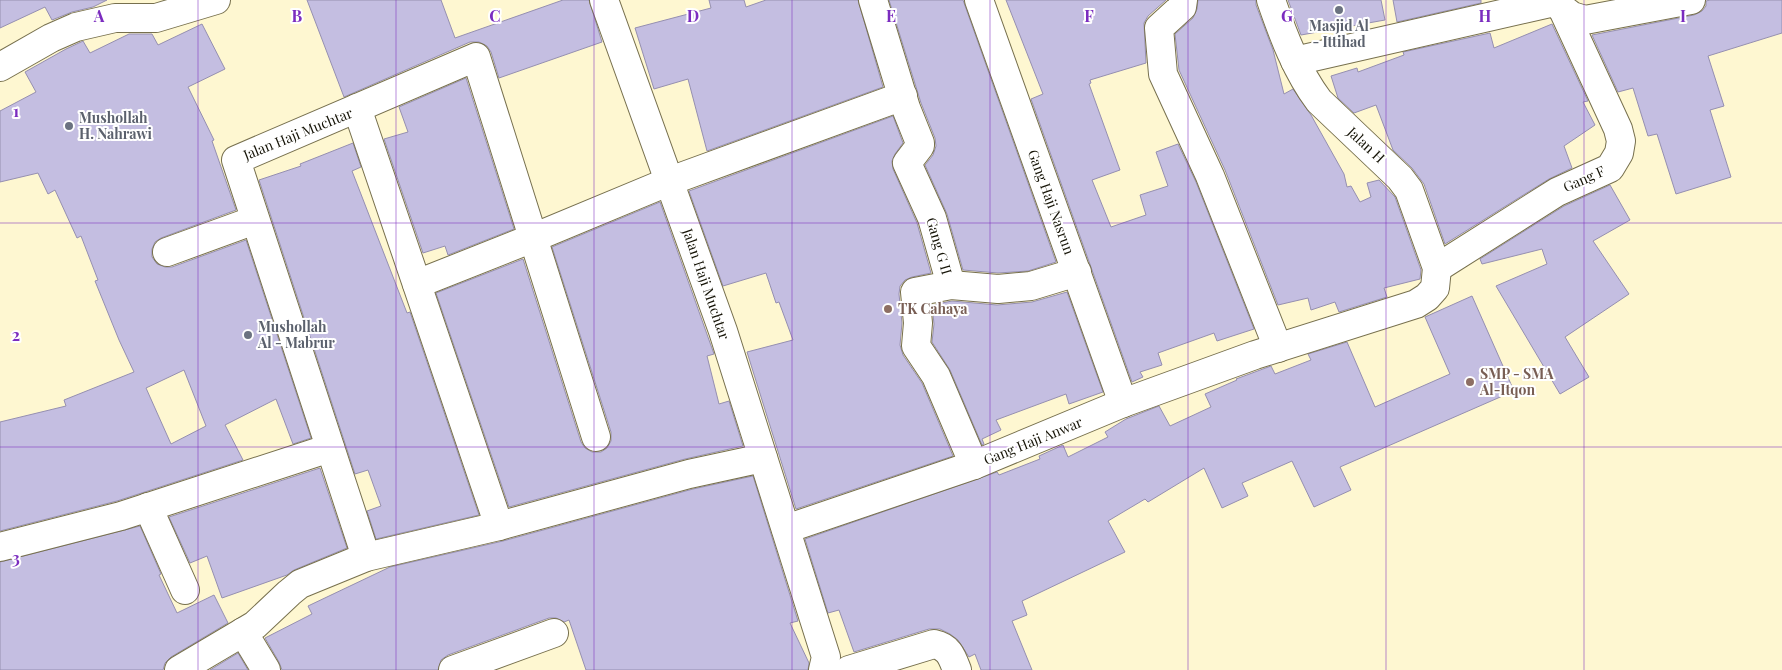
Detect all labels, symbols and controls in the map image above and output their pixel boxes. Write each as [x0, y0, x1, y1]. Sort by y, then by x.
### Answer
marker: Masjid Al - Ittihad [1333, 4, 1345, 16]
text: A [93, 5, 105, 26]
text: B [292, 5, 303, 26]
text: C [489, 5, 501, 26]
text: D [687, 5, 699, 26]
text: E [886, 5, 896, 26]
text: F [1084, 5, 1094, 26]
text: G [1281, 5, 1293, 26]
text: H [1479, 5, 1492, 26]
text: I [1680, 5, 1686, 26]
place label: Masjid Al - Ittihad [1309, 16, 1370, 51]
text: 1 [13, 100, 19, 121]
street label: Jalan Haji Muchtar [239, 103, 356, 164]
place label: Mushollah H. Nahrawi [79, 108, 153, 143]
marker: Mushollah H. Nahrawi [63, 120, 75, 132]
street label: Jalan H [1343, 122, 1389, 167]
street label: Gang Haji Nasrun [1024, 147, 1079, 257]
street label: Gang F [1560, 161, 1608, 196]
street label: Gang G II [922, 215, 957, 277]
street label: Jalan Haji Muchtar [678, 225, 735, 343]
place label: TK Cahaya [898, 299, 968, 318]
marker: TK Cahaya [882, 303, 894, 315]
place label: Mushollah Al - Mabrur [257, 317, 335, 352]
text: 2 [12, 324, 20, 345]
marker: Mushollah Al - Mabrur [242, 329, 254, 341]
place label: SMP - SMA Al-Itqon [1479, 364, 1554, 399]
marker: SMP - SMA Al-Itqon [1464, 376, 1476, 388]
street label: Gang Haji Anwar [981, 412, 1086, 469]
text: 3 [12, 547, 20, 568]

